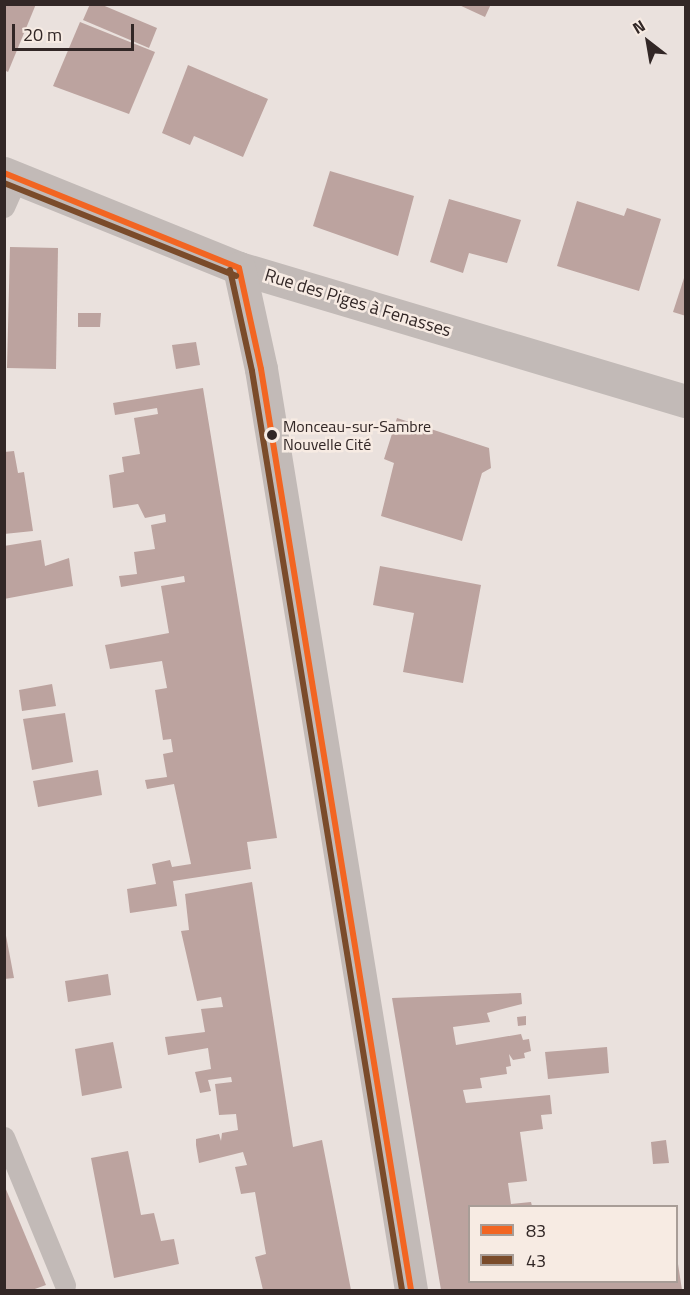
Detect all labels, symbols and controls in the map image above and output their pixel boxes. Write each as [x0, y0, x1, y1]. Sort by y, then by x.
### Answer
scale bar [15, 12, 136, 50]
north arrow [618, 12, 678, 72]
text: N [628, 13, 650, 40]
text: 20 m [23, 21, 62, 48]
street label: Rue des Piges à Fenasses [262, 264, 454, 342]
place label: Monceau-sur-Sambre Nouvelle Cité [283, 416, 431, 454]
marker: Monceau-sur-Sambre Nouvelle Cité [266, 429, 278, 441]
legend [468, 1205, 678, 1283]
text: 83 [526, 1217, 546, 1244]
text: 43 [526, 1247, 546, 1274]

